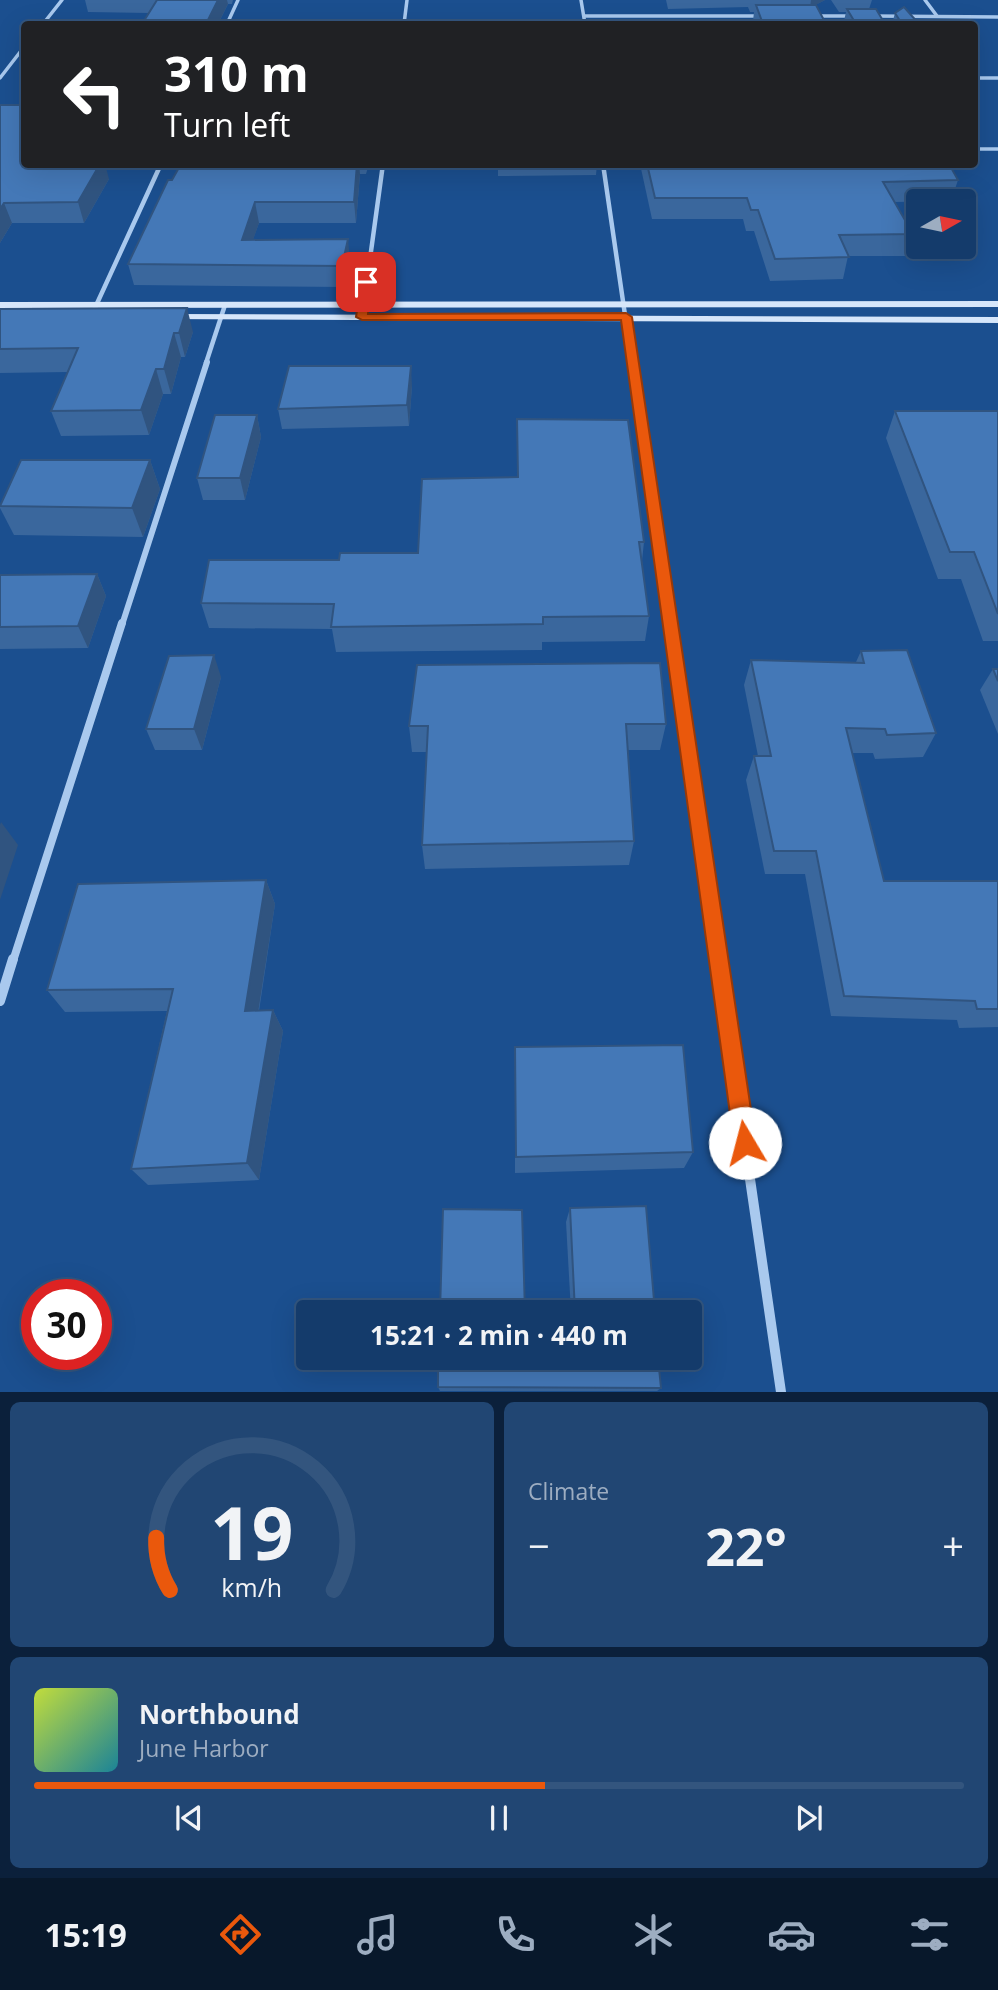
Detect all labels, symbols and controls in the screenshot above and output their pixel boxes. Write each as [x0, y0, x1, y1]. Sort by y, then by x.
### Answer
text: 310 m [164, 40, 309, 106]
icon: left [49, 49, 140, 140]
text: Turn left [164, 103, 290, 146]
north arrow [906, 189, 976, 259]
map controls [906, 189, 976, 259]
pin [336, 252, 396, 312]
icon: arrive [347, 263, 385, 301]
position arrow [708, 1106, 782, 1180]
speed limit sign: 30 [21, 1279, 112, 1370]
text: 15:21 · 2 min · 440 m [370, 1317, 628, 1353]
text: Climate [528, 1475, 609, 1507]
text: 19 [210, 1483, 294, 1582]
text: 22° [705, 1510, 787, 1581]
text: − [528, 1519, 550, 1571]
text: + [942, 1519, 964, 1571]
text: km/h [222, 1570, 282, 1604]
text: Northbound [139, 1696, 300, 1732]
text: June Harbor [139, 1732, 269, 1764]
icon: previous [170, 1799, 208, 1837]
icon: pause [480, 1799, 518, 1837]
icon: next [790, 1799, 828, 1837]
icon: directions [216, 1910, 265, 1959]
icon: music [353, 1910, 402, 1959]
icon: phone [491, 1910, 540, 1959]
icon: climate [629, 1910, 678, 1959]
icon: car [767, 1910, 816, 1959]
icon: filters [905, 1910, 954, 1959]
text: 15:19 [44, 1913, 127, 1956]

